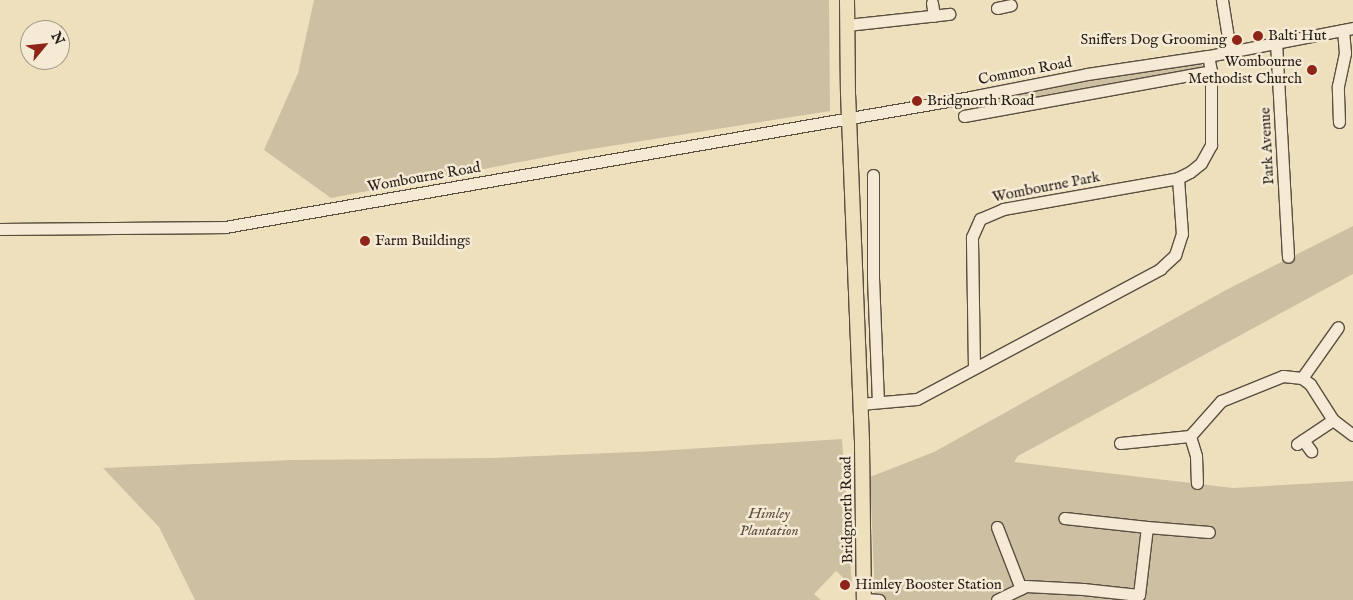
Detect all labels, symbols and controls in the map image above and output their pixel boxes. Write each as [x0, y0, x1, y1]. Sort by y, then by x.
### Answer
north arrow [20, 20, 70, 70]
place label: Balti Hut [1268, 27, 1327, 45]
text: N [47, 29, 68, 48]
marker: Balti Hut [1252, 30, 1264, 42]
place label: Sniffers Dog Grooming [1081, 31, 1227, 49]
marker: Sniffers Dog Grooming [1231, 34, 1243, 46]
place label: Wombourne Methodist Church [1188, 52, 1302, 87]
street label: Common Road [977, 53, 1073, 89]
marker: Wombourne Methodist Church [1306, 64, 1318, 76]
place label: Bridgnorth Road [927, 92, 1034, 110]
marker: Bridgnorth Road [911, 95, 923, 107]
street label: Park Avenue [1256, 107, 1278, 185]
street label: Wombourne Road [366, 158, 482, 196]
street label: Wombourne Park [991, 168, 1101, 206]
place label: Farm Buildings [375, 232, 470, 250]
marker: Farm Buildings [359, 235, 371, 247]
street label: Bridgnorth Road [837, 456, 857, 564]
park label: Himley Plantation [740, 504, 798, 539]
place label: Himley Booster Station [855, 576, 1002, 594]
marker: Himley Booster Station [839, 579, 851, 591]

